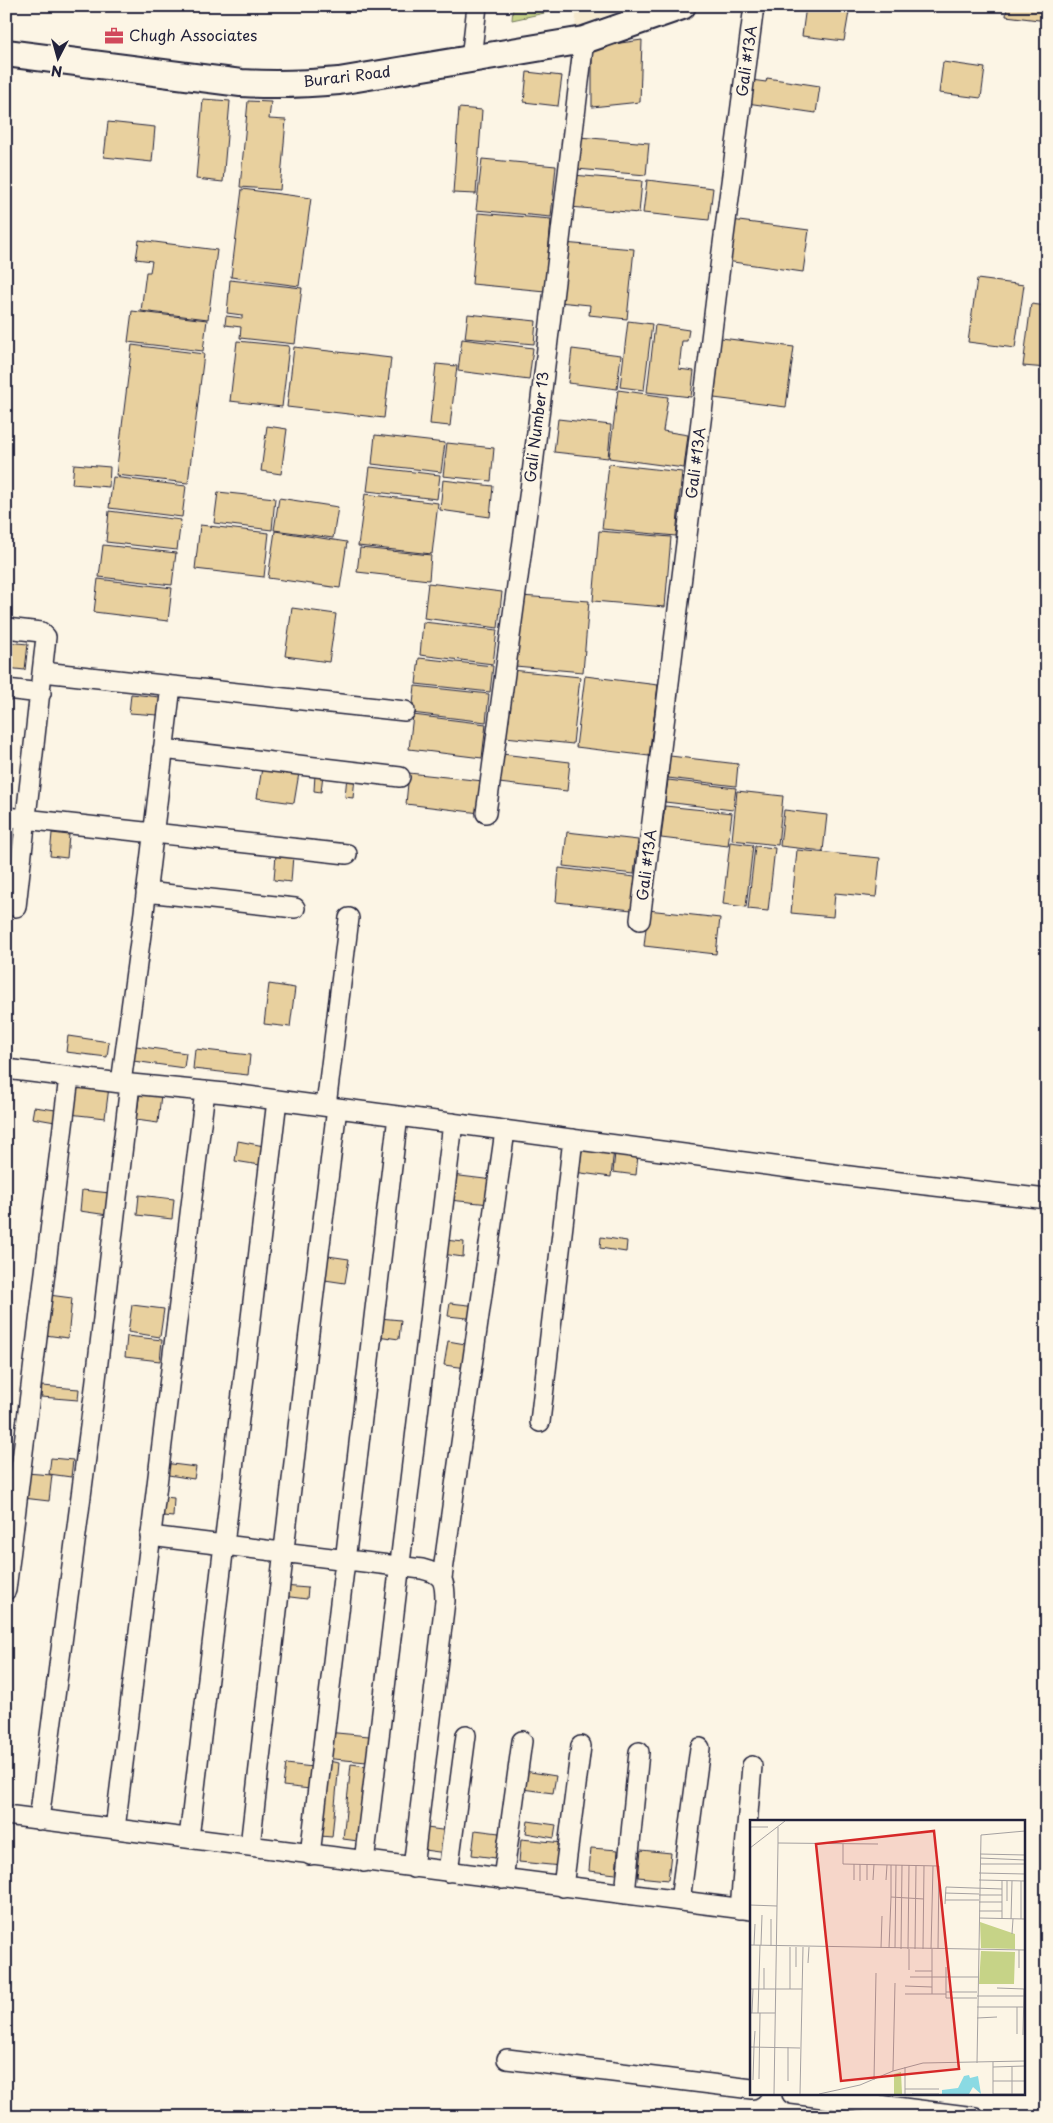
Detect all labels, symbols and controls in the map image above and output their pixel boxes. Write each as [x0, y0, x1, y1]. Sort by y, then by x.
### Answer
place label: Chugh Associates [129, 23, 257, 46]
street label: Gali #13A [729, 24, 762, 98]
office icon: Chugh Associates [103, 25, 125, 47]
north arrow [32, 32, 82, 82]
street label: Burari Road [302, 59, 392, 92]
text: N [50, 60, 63, 82]
street label: Gali Number 13 [517, 370, 554, 484]
street label: Gali #13A [679, 426, 710, 500]
street label: Gali #13A [630, 828, 661, 902]
inset map [750, 1820, 1026, 2096]

